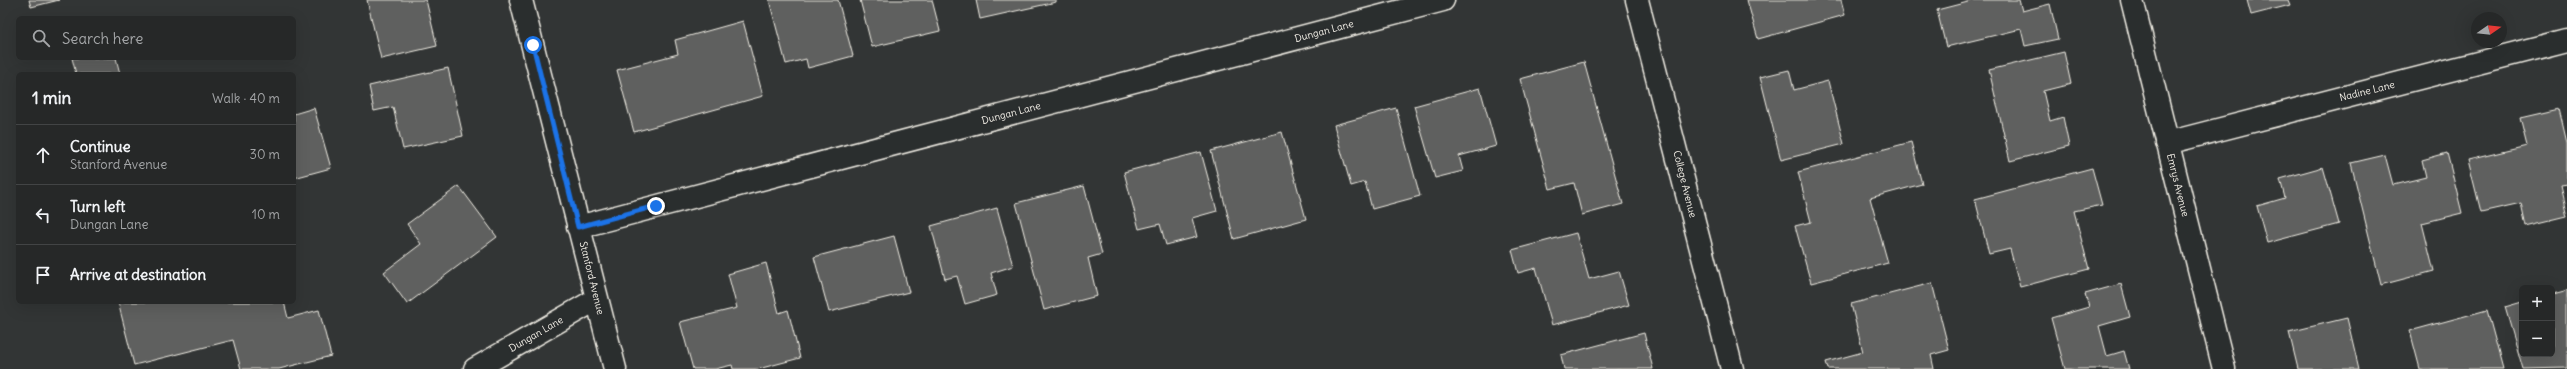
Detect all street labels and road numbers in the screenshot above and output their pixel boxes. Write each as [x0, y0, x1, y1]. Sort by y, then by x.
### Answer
street label: Dungan Lane [1293, 17, 1355, 45]
street label: Nadine Lane [2338, 78, 2396, 104]
street label: Dungan Lane [980, 99, 1042, 127]
street label: College Avenue [1670, 149, 1700, 219]
street label: Emrys Avenue [2164, 152, 2192, 218]
street label: Stanford Avenue [577, 240, 607, 316]
street label: Dungan Lane [507, 313, 565, 355]

